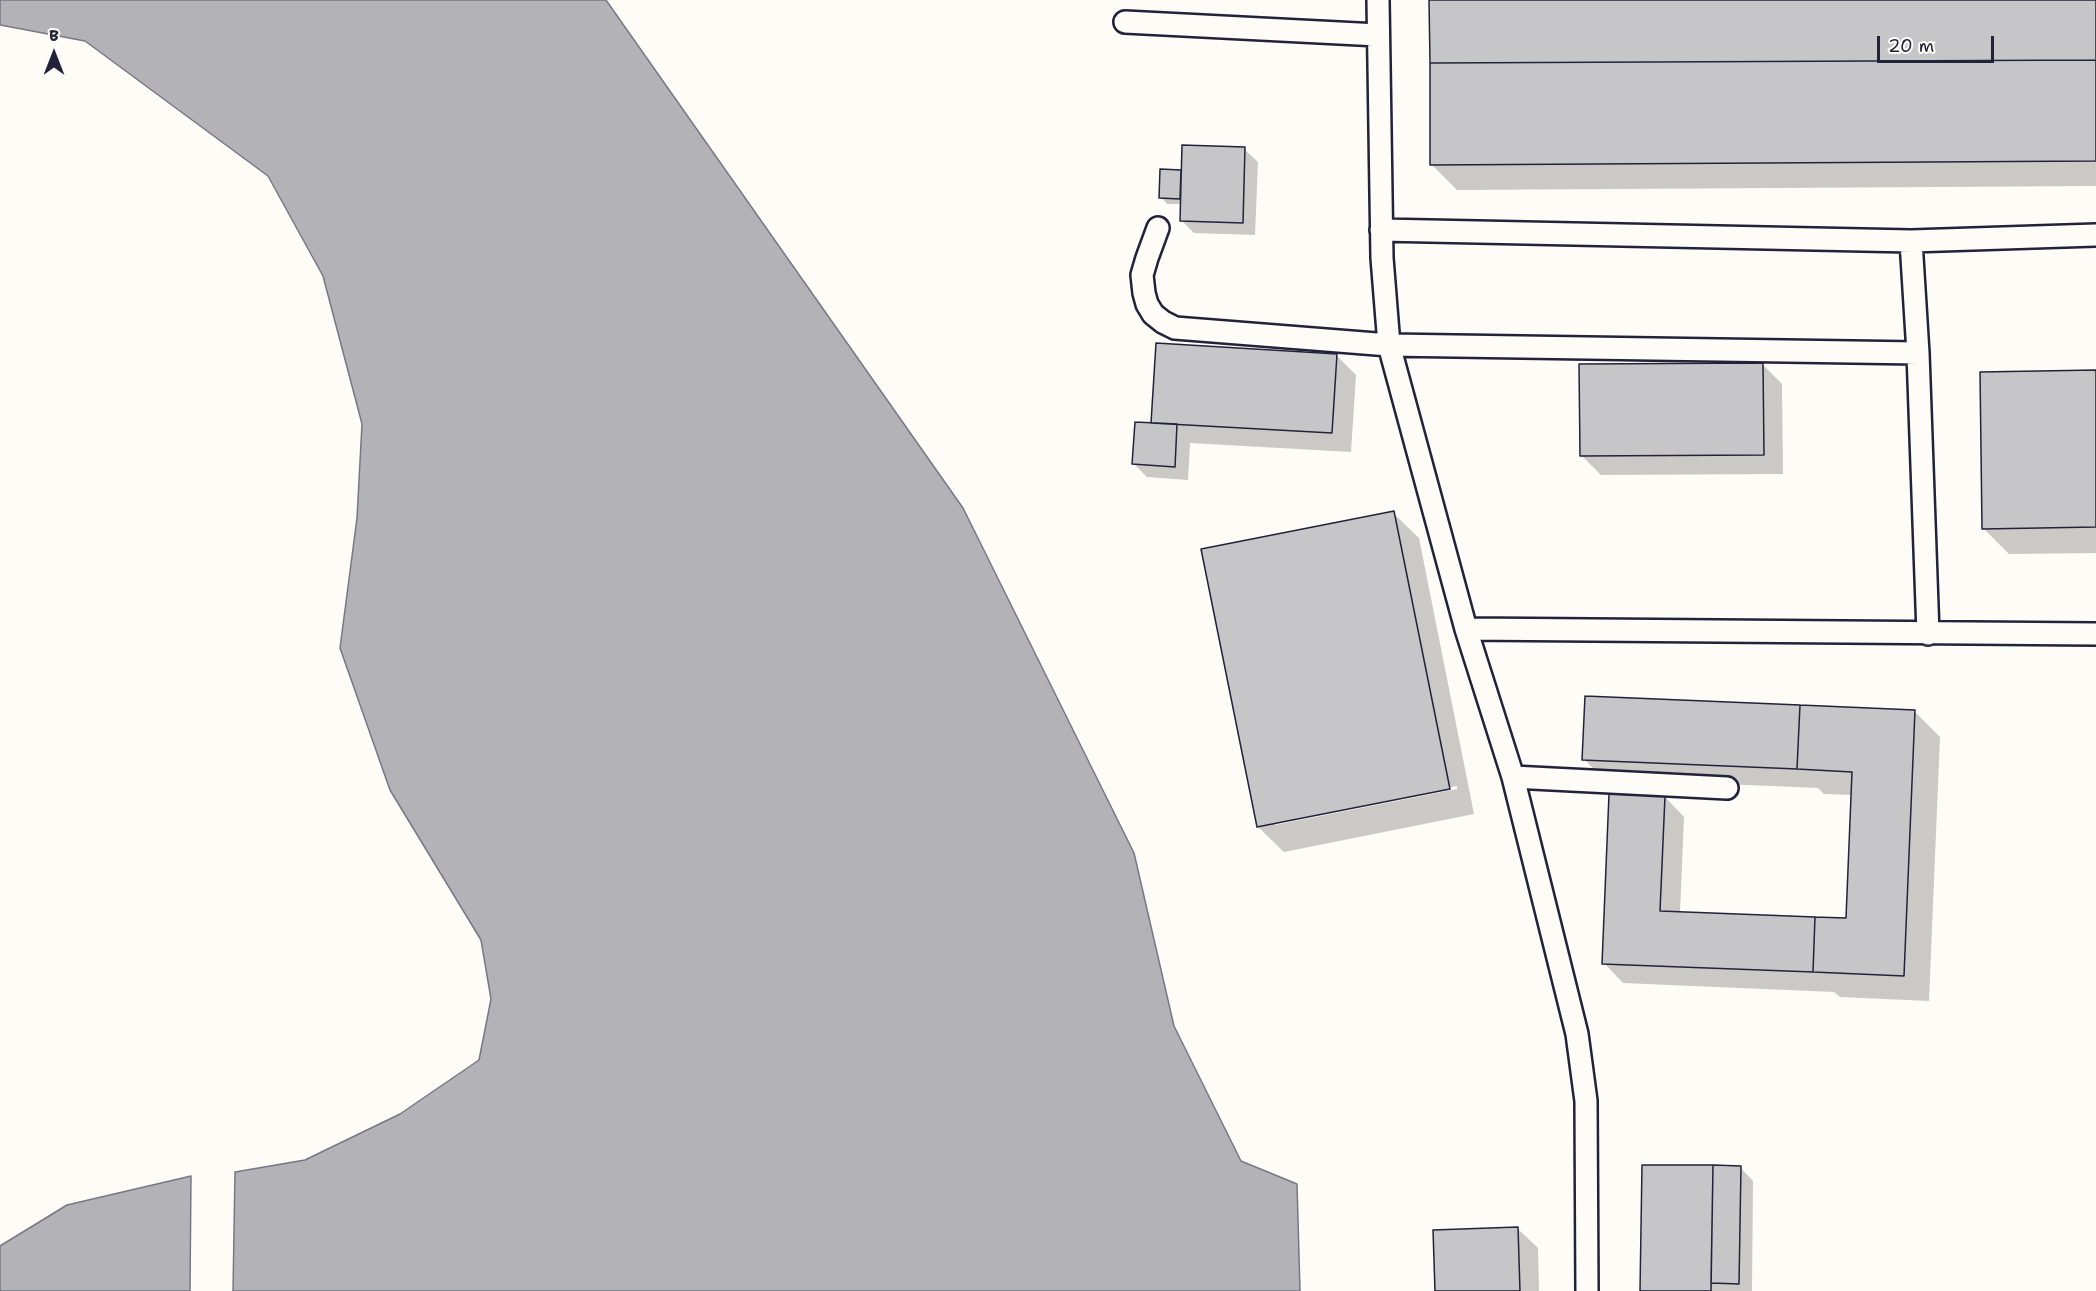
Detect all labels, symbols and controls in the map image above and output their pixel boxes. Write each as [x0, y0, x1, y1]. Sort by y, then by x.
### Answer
north arrow [24, 24, 84, 84]
scale bar [1880, 24, 1997, 62]
text: B [49, 25, 59, 46]
text: 20 m [1888, 34, 1934, 58]

